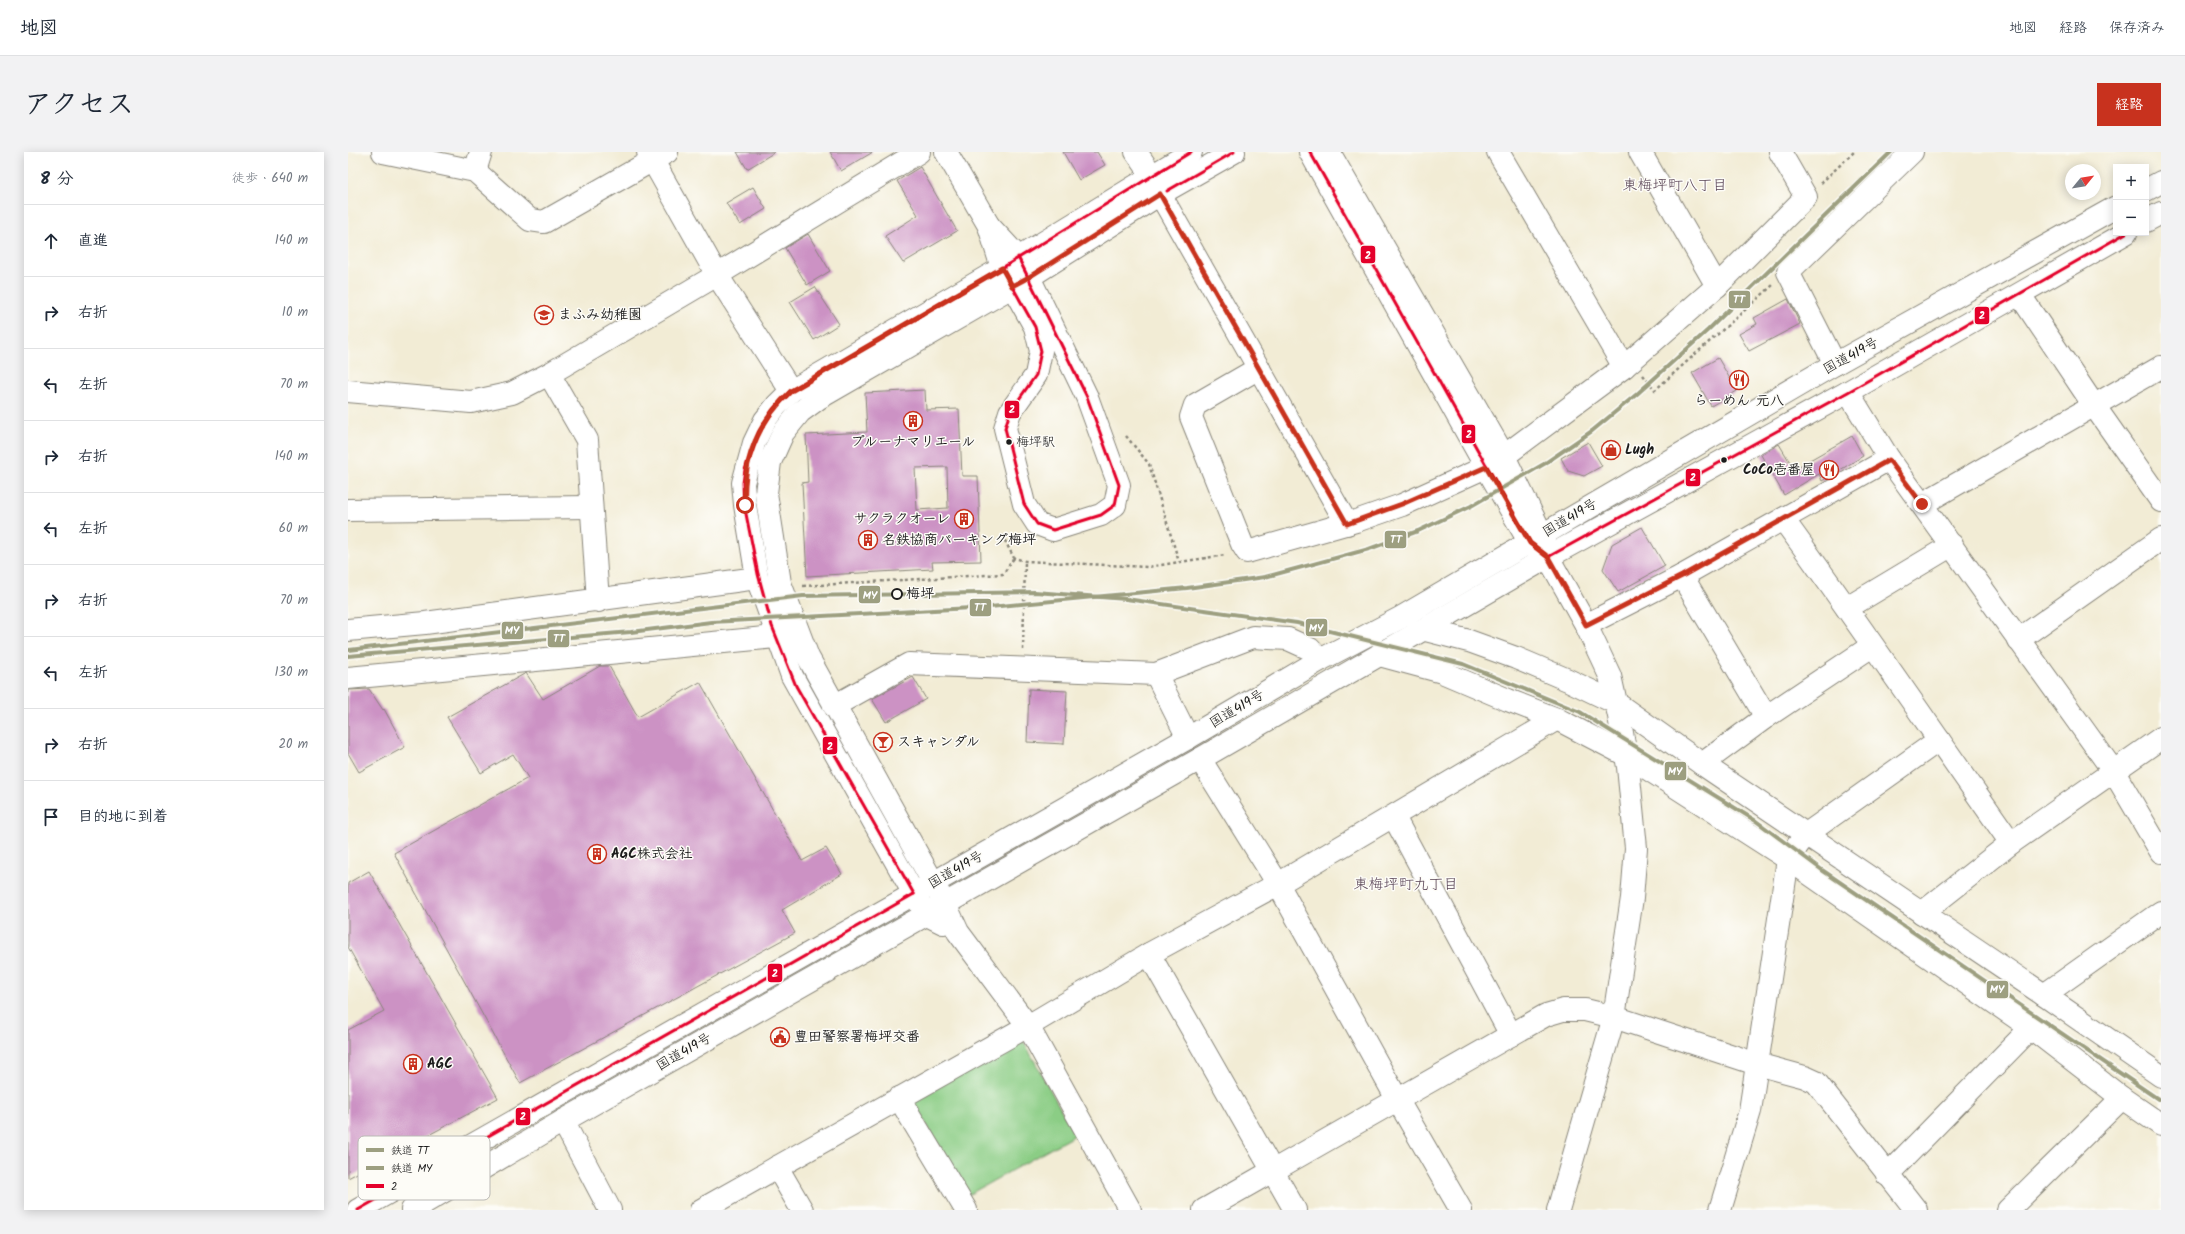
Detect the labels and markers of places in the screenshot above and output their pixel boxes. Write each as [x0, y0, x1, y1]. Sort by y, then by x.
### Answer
school or university icon: まふみ幼稚園 [533, 304, 555, 326]
place label: まふみ幼稚園 [558, 304, 642, 326]
restaurant icon: らーめん 元八 [1728, 369, 1750, 391]
place label: らーめん 元八 [1694, 390, 1784, 412]
building icon: プルーナマリエール [902, 410, 924, 432]
place label: プルーナマリエール [851, 431, 975, 453]
place label: 梅坪駅 [1016, 432, 1055, 453]
marker: 梅坪駅 [1004, 437, 1014, 447]
shop icon: Lugh [1600, 439, 1622, 461]
place label: Lugh [1625, 439, 1654, 461]
unlabelled marker [1719, 455, 1729, 465]
place label: CoCo壱番屋 [1743, 459, 1815, 481]
restaurant icon: CoCo壱番屋 [1818, 459, 1840, 481]
place label: サクラクオーレ [853, 508, 950, 530]
building icon: サクラクオーレ [953, 508, 975, 530]
building icon: 名鉄協商パーキング梅坪 [857, 529, 879, 551]
place label: 名鉄協商パーキング梅坪 [882, 529, 1037, 551]
place label: 梅坪 [906, 583, 935, 605]
marker: 梅坪 [891, 588, 903, 600]
bar icon: スキャンダル [872, 731, 894, 753]
place label: スキャンダル [897, 731, 980, 753]
building icon: AGC株式会社 [586, 843, 608, 865]
place label: AGC株式会社 [611, 843, 693, 865]
public building icon: 豊田警察署梅坪交番 [769, 1026, 791, 1048]
place label: 豊田警察署梅坪交番 [794, 1026, 920, 1048]
building icon: AGC [402, 1053, 424, 1075]
place label: AGC [427, 1053, 453, 1075]

